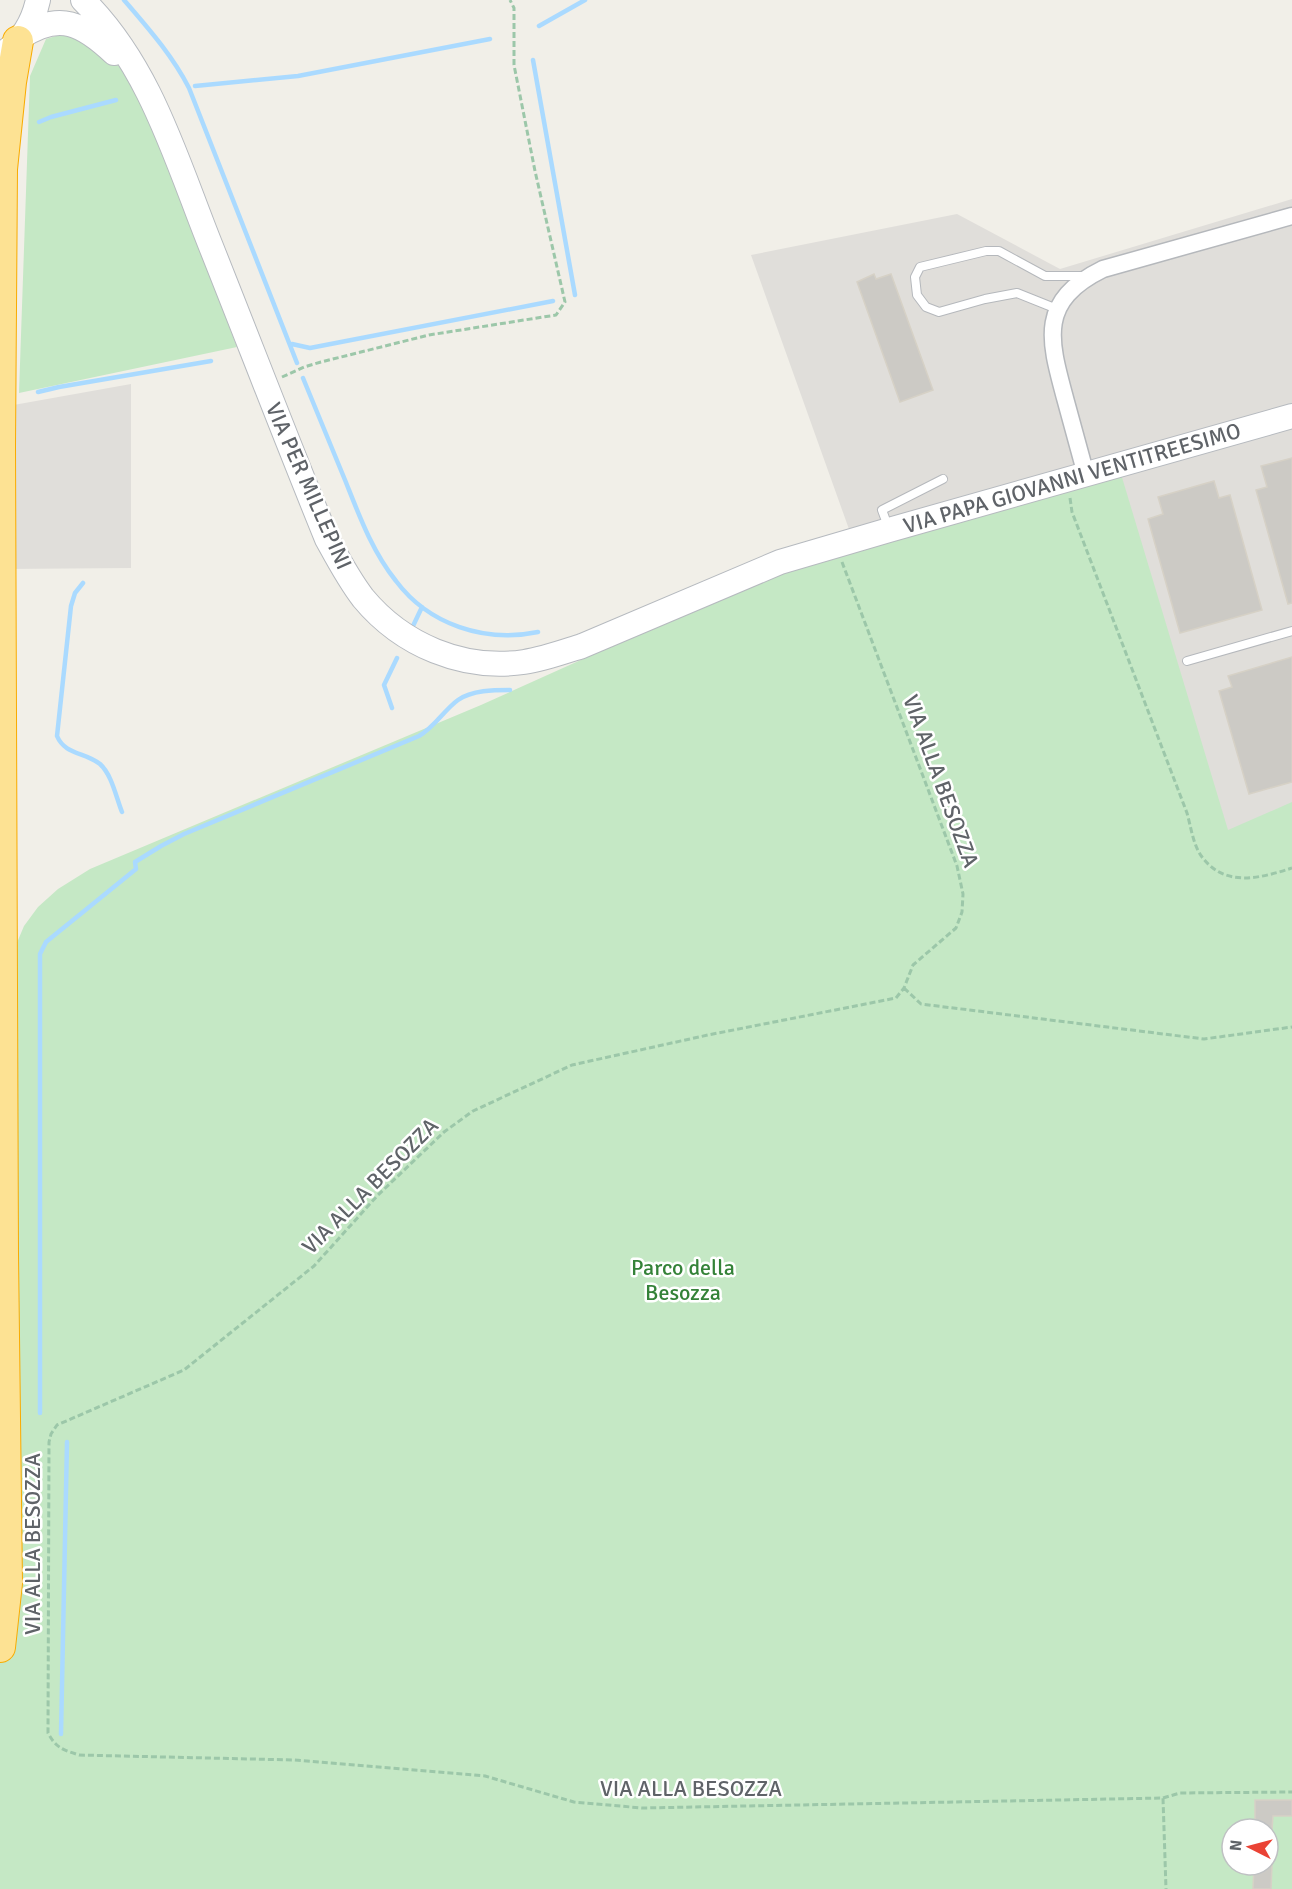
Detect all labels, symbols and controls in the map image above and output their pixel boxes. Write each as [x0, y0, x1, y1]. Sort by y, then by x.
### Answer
street label: VIA PER MILLEPINI [260, 398, 358, 574]
street label: VIA PAPA GIOVANNI VENTITREESIMO [900, 417, 1244, 539]
street label: VIA ALLA BESOZZA [897, 691, 985, 872]
street label: VIA ALLA BESOZZA [296, 1112, 444, 1260]
park label: Parco della Besozza [631, 1254, 735, 1306]
street label: VIA ALLA BESOZZA [19, 1453, 46, 1635]
street label: VIA ALLA BESOZZA [600, 1775, 782, 1802]
north arrow [1220, 1817, 1280, 1877]
text: N [1226, 1839, 1247, 1852]

